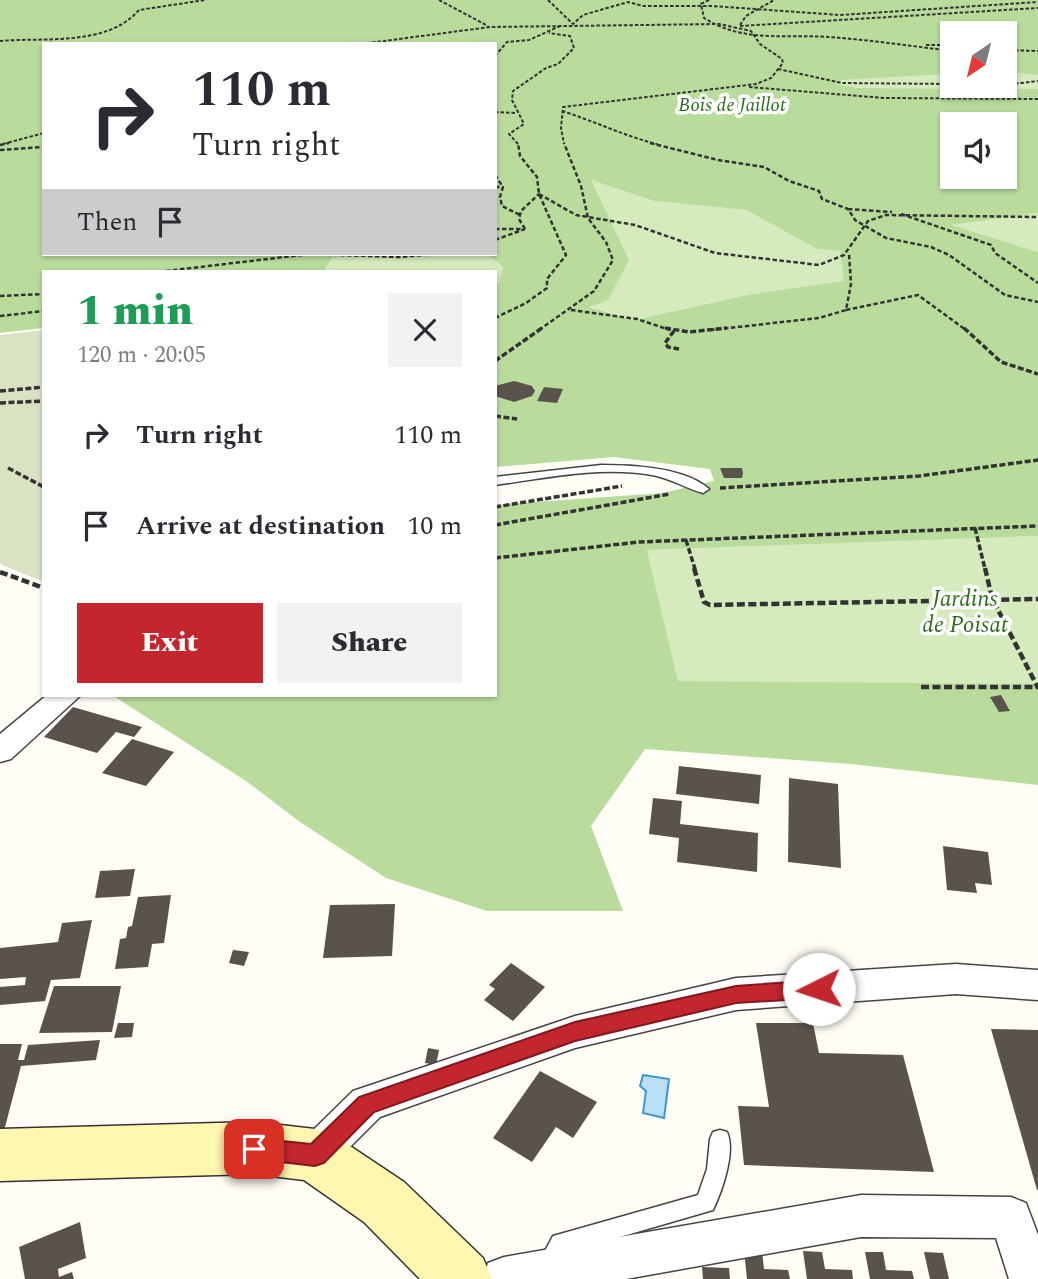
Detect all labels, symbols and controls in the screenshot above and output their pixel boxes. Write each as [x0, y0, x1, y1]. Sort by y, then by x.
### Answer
north arrow [940, 21, 1017, 98]
map controls [940, 21, 1017, 189]
text: 110 m [192, 53, 331, 128]
icon: right [77, 70, 168, 161]
park label: Bois de Jaillot [678, 91, 787, 120]
button: sound [940, 112, 1017, 189]
text: Turn right [192, 121, 340, 170]
text: Then [77, 202, 137, 242]
icon: arrive [151, 203, 189, 241]
text: 1 min [77, 280, 193, 343]
button: close [388, 293, 462, 367]
text: 120 m · 20:05 [77, 338, 206, 373]
text: Turn right [136, 415, 263, 455]
text: 110 m [394, 415, 462, 455]
icon: right [77, 416, 115, 454]
text: Arrive at destination [136, 506, 385, 546]
text: 10 m [407, 506, 462, 546]
icon: arrive [77, 507, 115, 545]
park label: Jardins de Poisat [922, 582, 1009, 643]
button: Exit [77, 603, 263, 683]
button: Share [277, 603, 462, 683]
position arrow [782, 952, 856, 1026]
pin [224, 1119, 284, 1179]
icon: arrive [235, 1130, 273, 1168]

